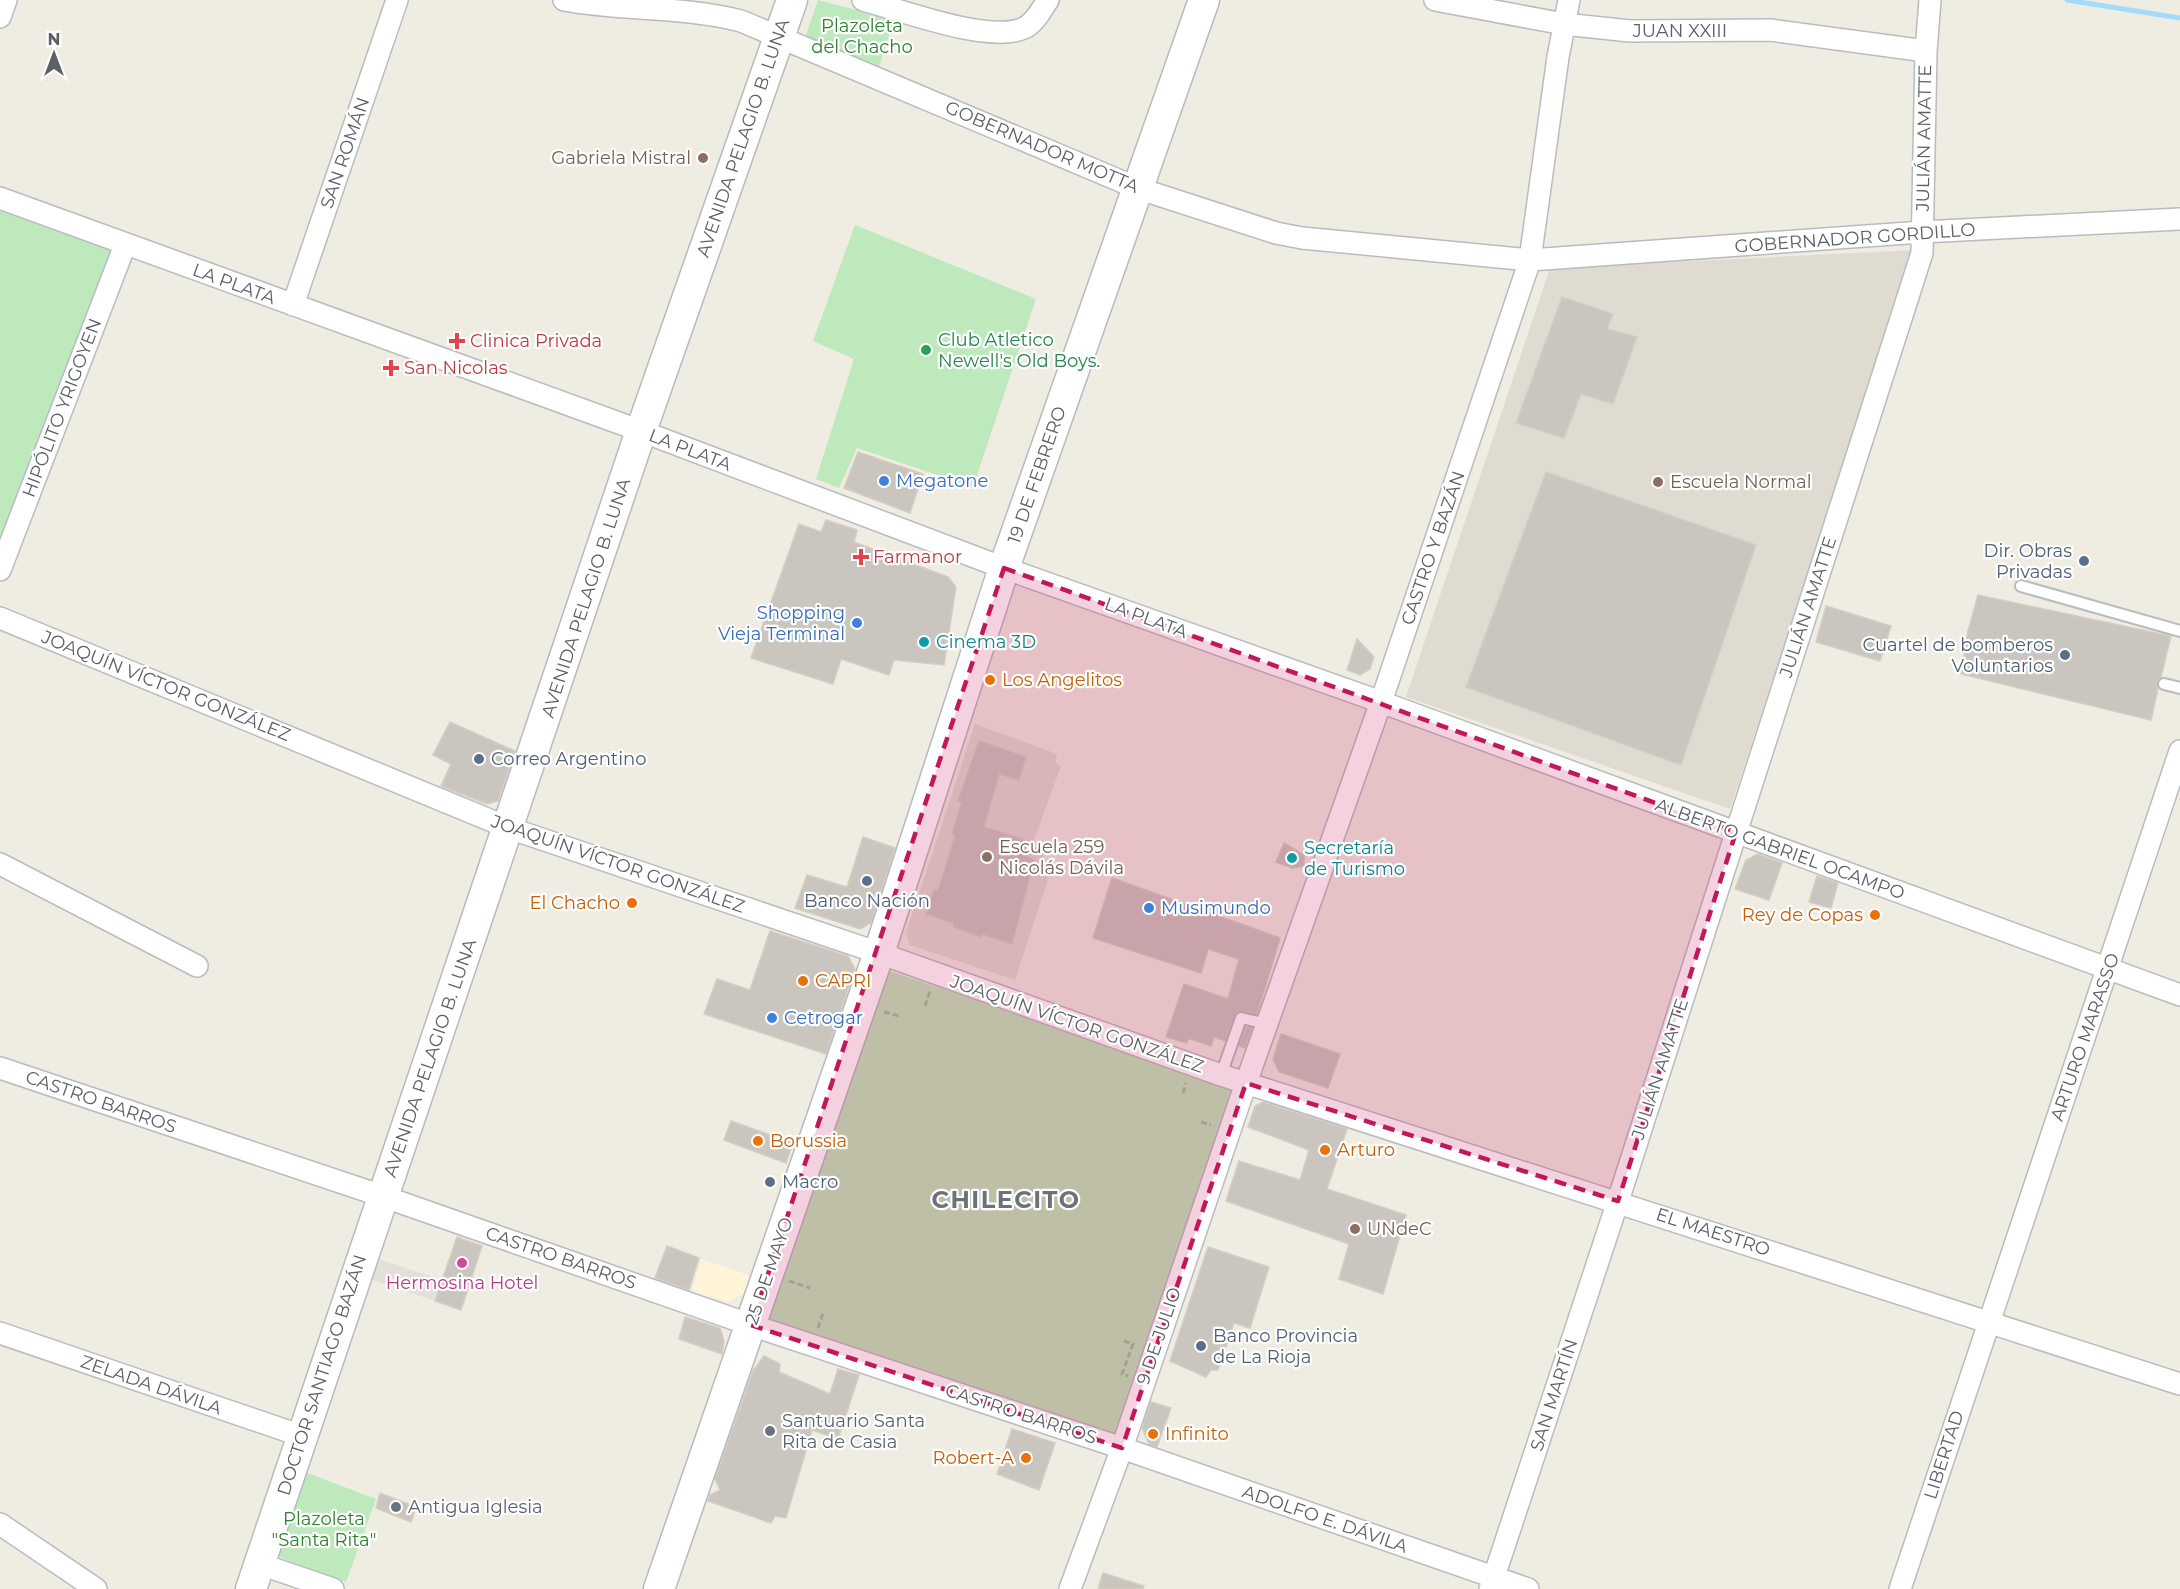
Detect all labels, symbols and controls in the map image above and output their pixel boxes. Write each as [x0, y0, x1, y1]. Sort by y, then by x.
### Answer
park label: Plazoleta del Chacho [811, 15, 913, 58]
street label: AVENIDA PELAGIO B. LUNA [692, 16, 794, 260]
street label: JUAN XXIII [1632, 20, 1727, 42]
north arrow [24, 24, 84, 84]
text: N [48, 30, 60, 49]
street label: JULIÁN AMATTE [1912, 64, 1936, 213]
street label: SAN ROMÁN [316, 94, 374, 212]
street label: GOBERNADOR MOTTA [942, 96, 1142, 198]
place label: Gabriela Mistral [551, 147, 691, 169]
marker: Gabriela Mistral [696, 151, 710, 165]
street label: GOBERNADOR GORDILLO [1734, 219, 1976, 257]
street label: LA PLATA [190, 259, 278, 309]
street label: HIPÓLITO YRIGOYEN [18, 315, 106, 501]
place label: Club Atletico Newell's Old Boys. [938, 329, 1100, 372]
place label: Clinica Privada [470, 330, 602, 352]
marker: Clinica Privada [448, 332, 466, 350]
marker: Club Atletico Newell's Old Boys. [919, 343, 933, 357]
place label: San Nicolas [404, 357, 508, 379]
marker: San Nicolas [382, 359, 400, 377]
street label: 19 DE FEBRERO [1003, 403, 1071, 547]
street label: LA PLATA [646, 424, 734, 476]
street label: CASTRO Y BAZÁN [1396, 468, 1470, 628]
place label: Megatone [896, 470, 988, 492]
place label: Escuela Normal [1670, 471, 1812, 493]
marker: Megatone [877, 474, 891, 488]
street label: AVENIDA PELAGIO B. LUNA [537, 475, 635, 721]
marker: Escuela Normal [1651, 475, 1665, 489]
street label: JULIÁN AMATTE [1775, 534, 1841, 681]
place label: Dir. Obras Privadas [1984, 540, 2072, 583]
place label: Farmanor [873, 546, 962, 568]
marker: Farmanor [854, 550, 868, 564]
marker: Dir. Obras Privadas [2077, 554, 2091, 568]
street label: LA PLATA [1102, 593, 1190, 643]
place label: Shopping Vieja Terminal [718, 602, 845, 645]
marker: Shopping Vieja Terminal [850, 616, 864, 630]
street label: JOAQUÍN VÍCTOR GONZÁLEZ [37, 625, 294, 746]
place label: Cinema 3D [936, 631, 1036, 653]
place label: Cuartel de bomberos Voluntarios [1862, 634, 2053, 677]
marker: Cinema 3D [917, 635, 931, 649]
marker: Cuartel de bomberos Voluntarios [2058, 648, 2072, 662]
place label: Los Angelitos [1002, 669, 1122, 691]
marker: Los Angelitos [983, 673, 997, 687]
place label: Correo Argentino [491, 748, 646, 770]
marker: Correo Argentino [472, 752, 486, 766]
street label: ALBERTO GABRIEL OCAMPO [1652, 794, 1908, 904]
street label: JOAQUÍN VÍCTOR GONZÁLEZ [487, 810, 748, 918]
place label: Escuela 259 Nicolás Dávila [999, 836, 1124, 879]
place label: Secretaría de Turismo [1304, 837, 1405, 880]
marker: Escuela 259 Nicolás Dávila [980, 850, 994, 864]
marker: Secretaría de Turismo [1285, 851, 1299, 865]
marker: Banco Nación [860, 874, 874, 888]
place label: Banco Nación [804, 890, 930, 912]
place label: El Chacho [529, 892, 620, 914]
marker: El Chacho [625, 896, 639, 910]
place label: Musimundo [1161, 897, 1271, 919]
marker: Musimundo [1142, 901, 1156, 915]
place label: Rey de Copas [1742, 904, 1863, 926]
marker: Rey de Copas [1868, 908, 1882, 922]
street label: AVENIDA PELAGIO B. LUNA [379, 936, 481, 1180]
street label: ARTURO MARASSO [2046, 950, 2124, 1124]
place label: CAPRI [815, 970, 872, 992]
street label: JOAQUÍN VÍCTOR GONZÁLEZ [946, 970, 1207, 1078]
marker: CAPRI [796, 974, 810, 988]
street label: JULIÁN AMATTE [1627, 996, 1693, 1143]
place label: Cetrogar [784, 1007, 863, 1029]
marker: Cetrogar [765, 1011, 779, 1025]
street label: CASTRO BARROS [23, 1066, 179, 1138]
place label: Borussia [770, 1130, 847, 1152]
marker: Borussia [751, 1134, 765, 1148]
place label: Arturo [1337, 1139, 1395, 1161]
marker: Arturo [1318, 1143, 1332, 1157]
place label: Macro [782, 1171, 838, 1193]
marker: Macro [763, 1175, 777, 1189]
district label: CHILECITO [932, 1185, 1080, 1214]
street label: EL MAESTRO [1653, 1203, 1773, 1261]
street label: 25 DE MAYO [740, 1214, 798, 1328]
place label: UNdeC [1367, 1218, 1432, 1240]
street label: CASTRO BARROS [483, 1222, 639, 1294]
marker: UNdeC [1348, 1222, 1362, 1236]
street label: DOCTOR SANTIAGO BAZÁN [273, 1252, 371, 1498]
marker: Hermosina Hotel [455, 1256, 469, 1270]
place label: Hermosina Hotel [386, 1272, 538, 1294]
street label: 9 DE JULIO [1132, 1284, 1186, 1388]
place label: Banco Provincia de La Rioja [1213, 1325, 1358, 1368]
street label: SAN MARTÍN [1526, 1336, 1582, 1454]
marker: Banco Provincia de La Rioja [1194, 1339, 1208, 1353]
street label: ZELADA DÁVILA [78, 1351, 225, 1419]
street label: CASTRO BARROS [942, 1379, 1100, 1449]
street label: LIBERTAD [1919, 1408, 1969, 1502]
place label: Santuario Santa Rita de Casia [782, 1410, 925, 1453]
place label: Infinito [1165, 1423, 1229, 1445]
marker: Santuario Santa Rita de Casia [763, 1424, 777, 1438]
marker: Infinito [1146, 1427, 1160, 1441]
place label: Robert-A [932, 1447, 1014, 1469]
marker: Robert-A [1019, 1451, 1033, 1465]
street label: ADOLFO E. DÁVILA [1239, 1480, 1411, 1558]
place label: Antigua Iglesia [408, 1496, 543, 1518]
marker: Antigua Iglesia [389, 1500, 403, 1514]
park label: Plazoleta "Santa Rita" [272, 1508, 376, 1551]

